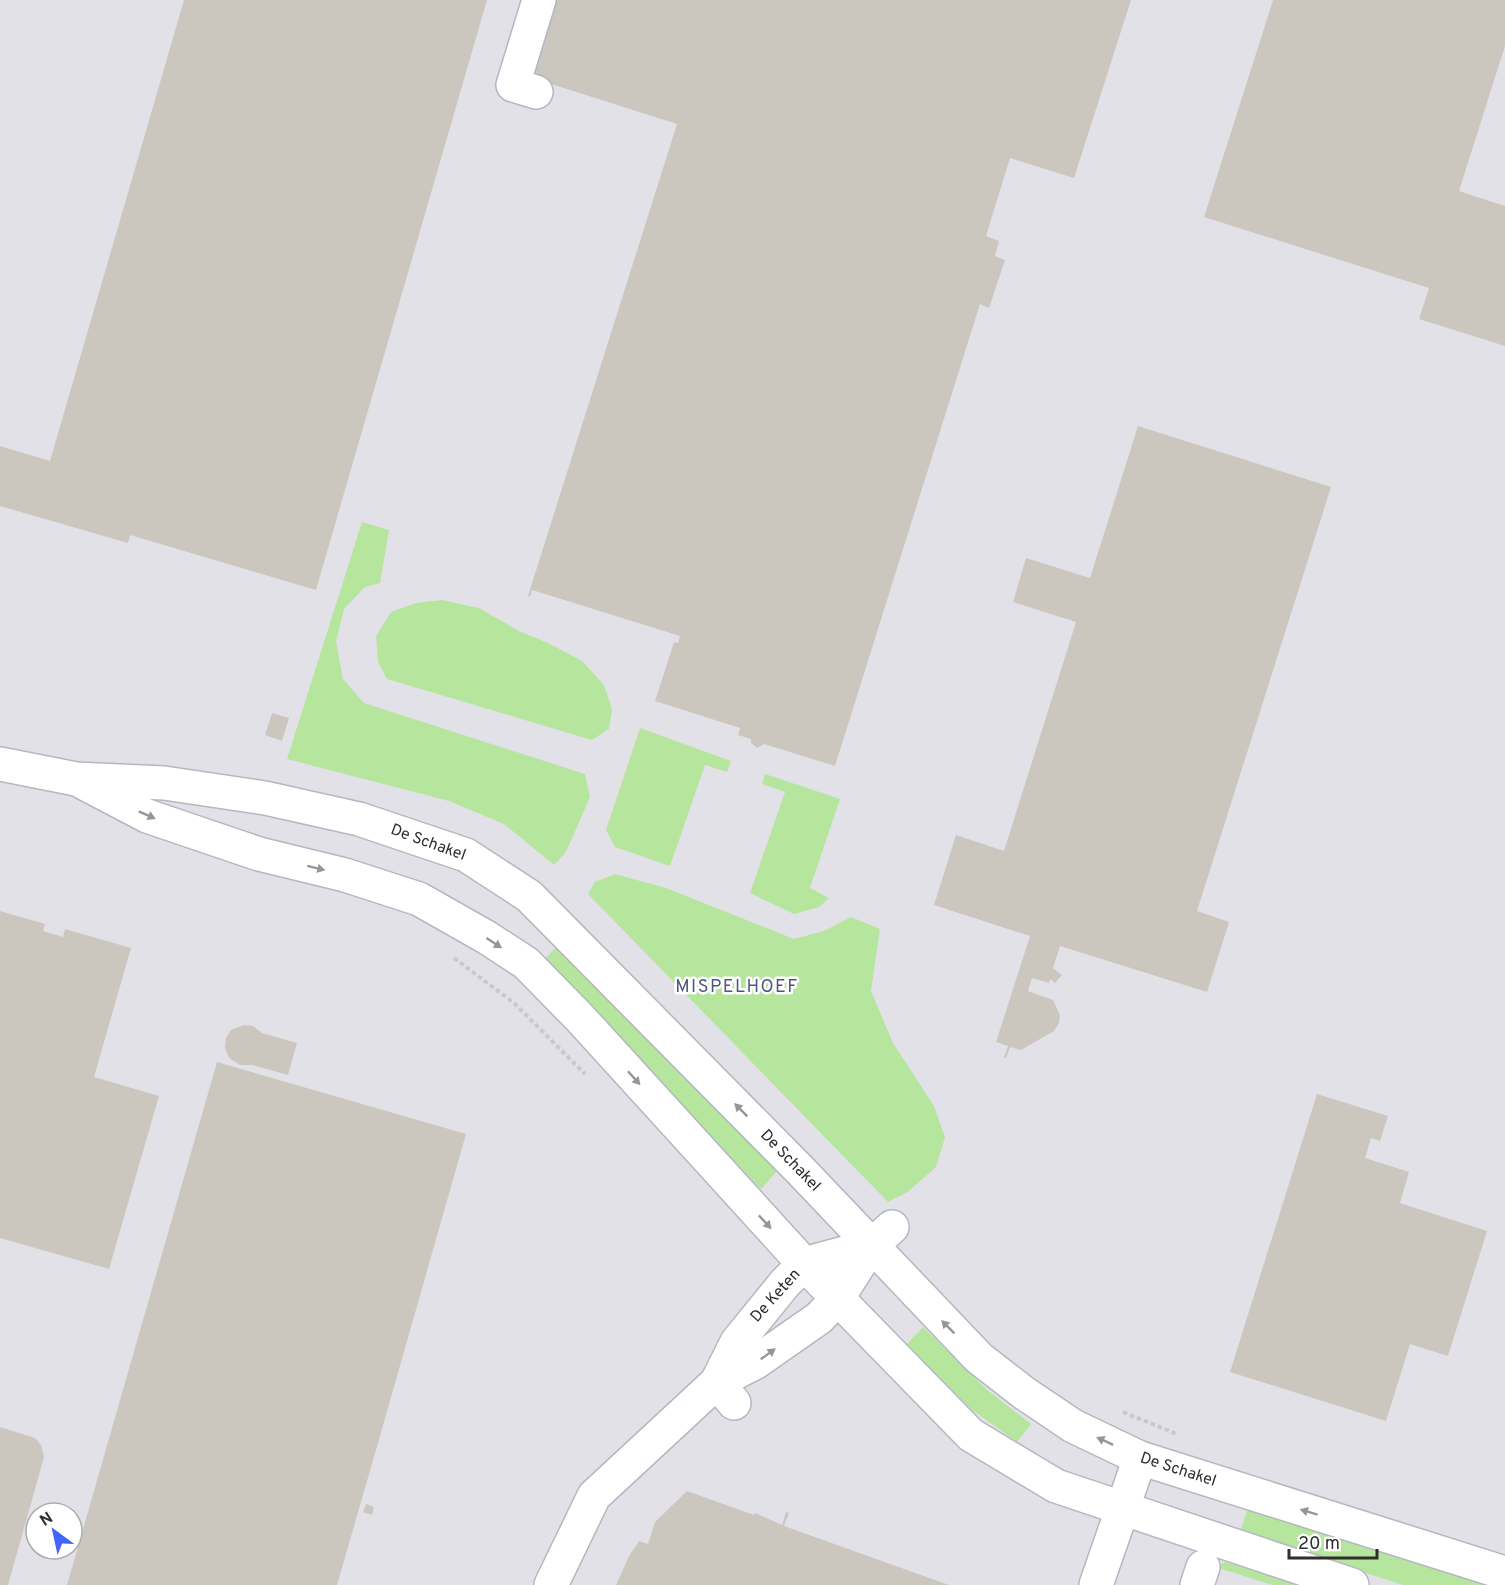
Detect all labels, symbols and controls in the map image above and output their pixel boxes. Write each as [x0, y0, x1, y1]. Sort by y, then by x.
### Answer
one-way arrow [138, 810, 156, 820]
street label: De Schakel [388, 820, 468, 866]
one-way arrow [307, 863, 325, 873]
one-way arrow [486, 937, 502, 949]
district label: MISPELHOEF [675, 976, 799, 999]
one-way arrow [627, 1070, 641, 1085]
one-way arrow [735, 1104, 749, 1118]
street label: De Schakel [755, 1126, 825, 1196]
one-way arrow [758, 1214, 771, 1229]
street label: De Keten [747, 1265, 805, 1327]
one-way arrow [942, 1321, 956, 1335]
one-way arrow [760, 1348, 776, 1360]
one-way arrow [1096, 1437, 1114, 1447]
street label: De Schakel [1137, 1448, 1219, 1492]
north arrow [24, 1501, 84, 1561]
one-way arrow [1300, 1507, 1318, 1516]
text: N [37, 1509, 57, 1532]
scale bar [1289, 1522, 1378, 1560]
text: 20 m [1298, 1533, 1340, 1556]

